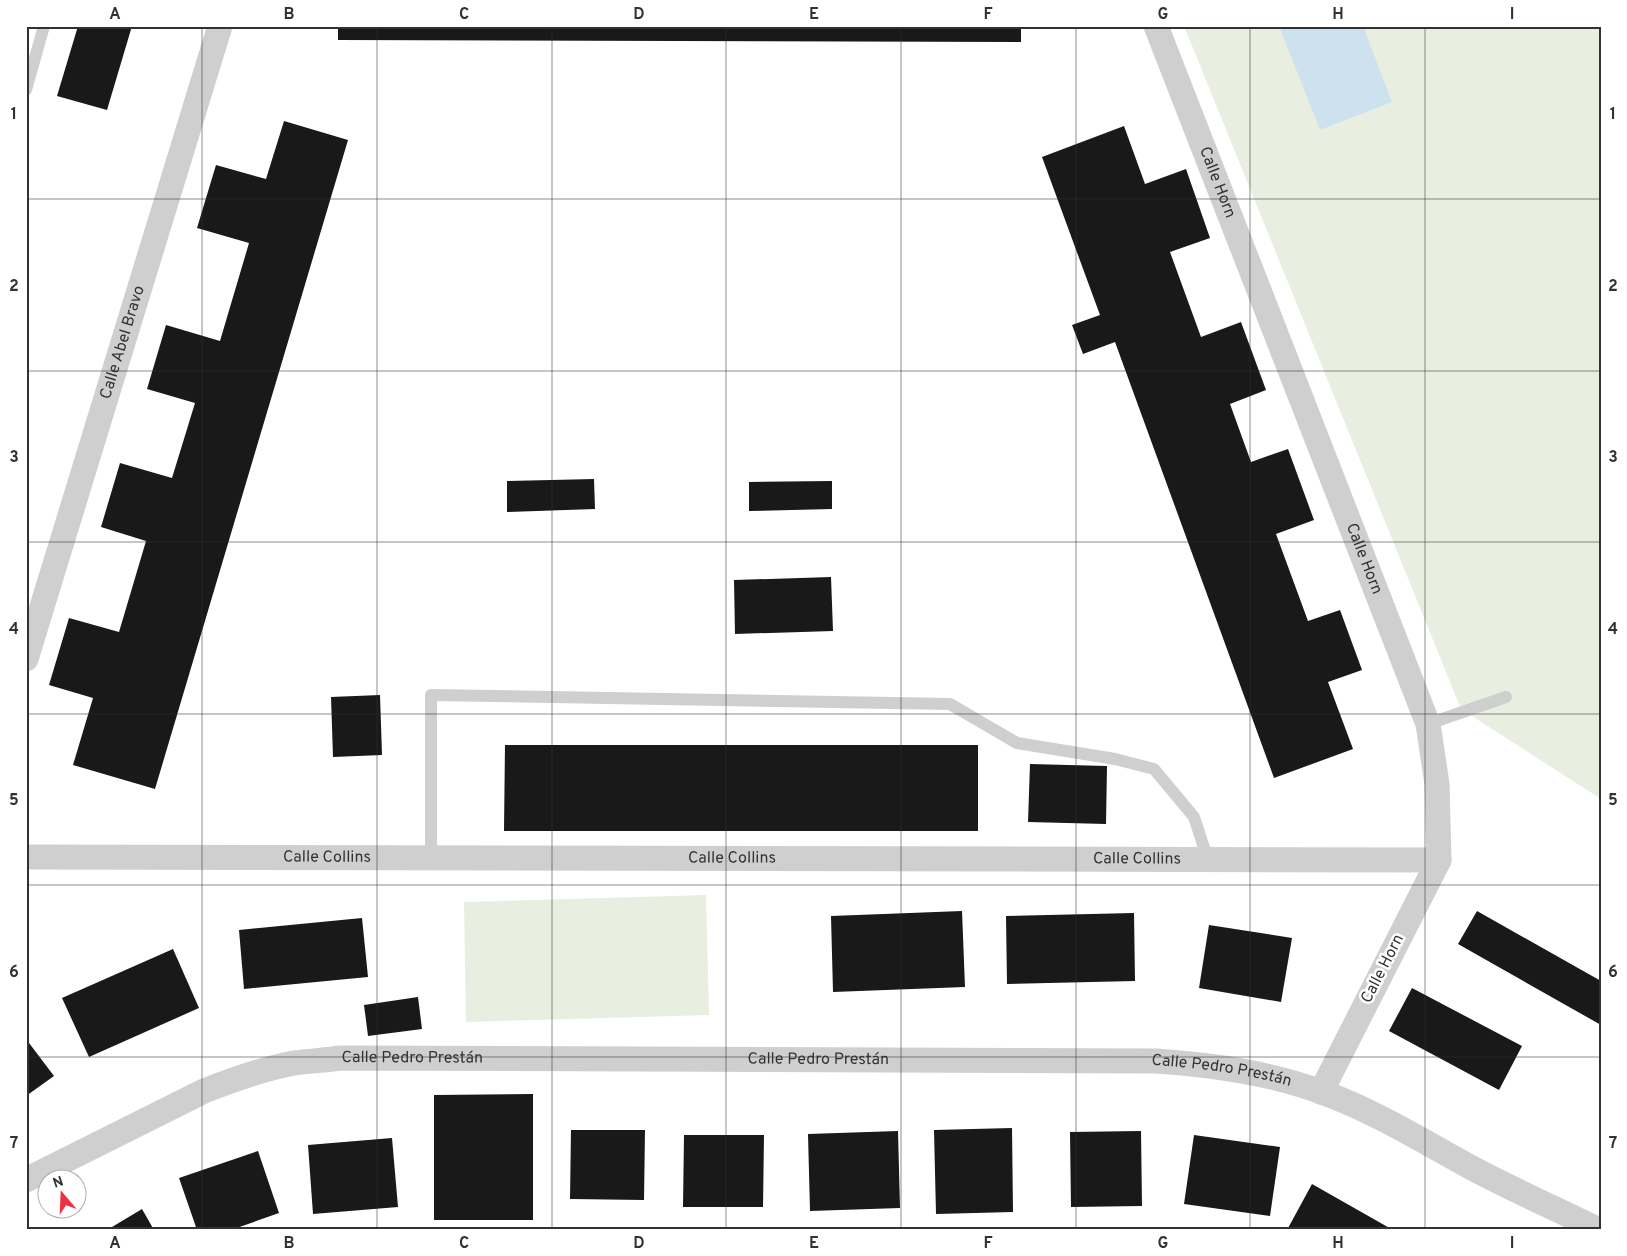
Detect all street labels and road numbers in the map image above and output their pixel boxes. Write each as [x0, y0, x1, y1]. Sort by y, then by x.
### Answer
street label: Calle Horn [1194, 144, 1240, 221]
street label: Calle Abel Bravo [96, 283, 150, 402]
street label: Calle Horn [1341, 520, 1387, 597]
street label: Calle Collins [283, 848, 371, 868]
street label: Calle Collins [688, 848, 776, 869]
street label: Calle Collins [1093, 849, 1181, 869]
street label: Calle Horn [1357, 931, 1409, 1007]
street label: Calle Pedro Prestán [342, 1048, 483, 1069]
street label: Calle Pedro Prestán [748, 1049, 889, 1070]
street label: Calle Pedro Prestán [1151, 1051, 1294, 1092]

